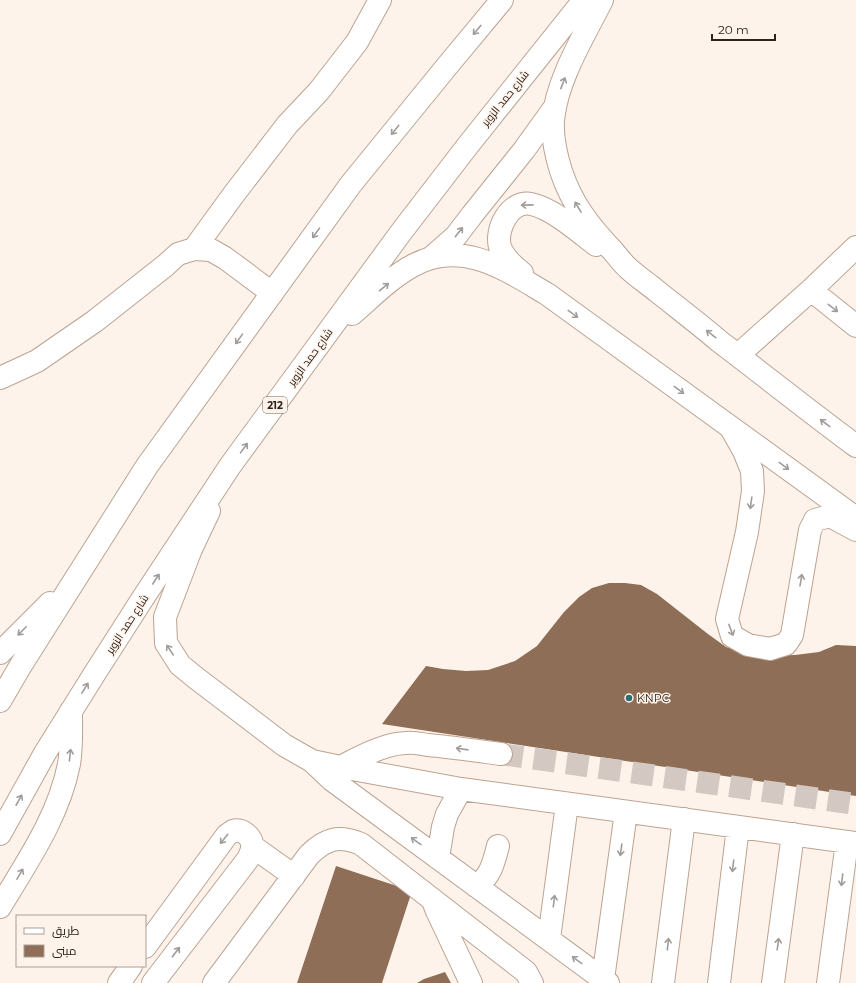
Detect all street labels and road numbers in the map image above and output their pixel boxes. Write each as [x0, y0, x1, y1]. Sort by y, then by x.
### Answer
street label: شارع حمد الزوير [478, 67, 533, 130]
street label: شارع حمد الزوير [284, 325, 336, 390]
road number: 212 [263, 397, 287, 413]
street label: شارع حمد الزوير [102, 592, 152, 658]

